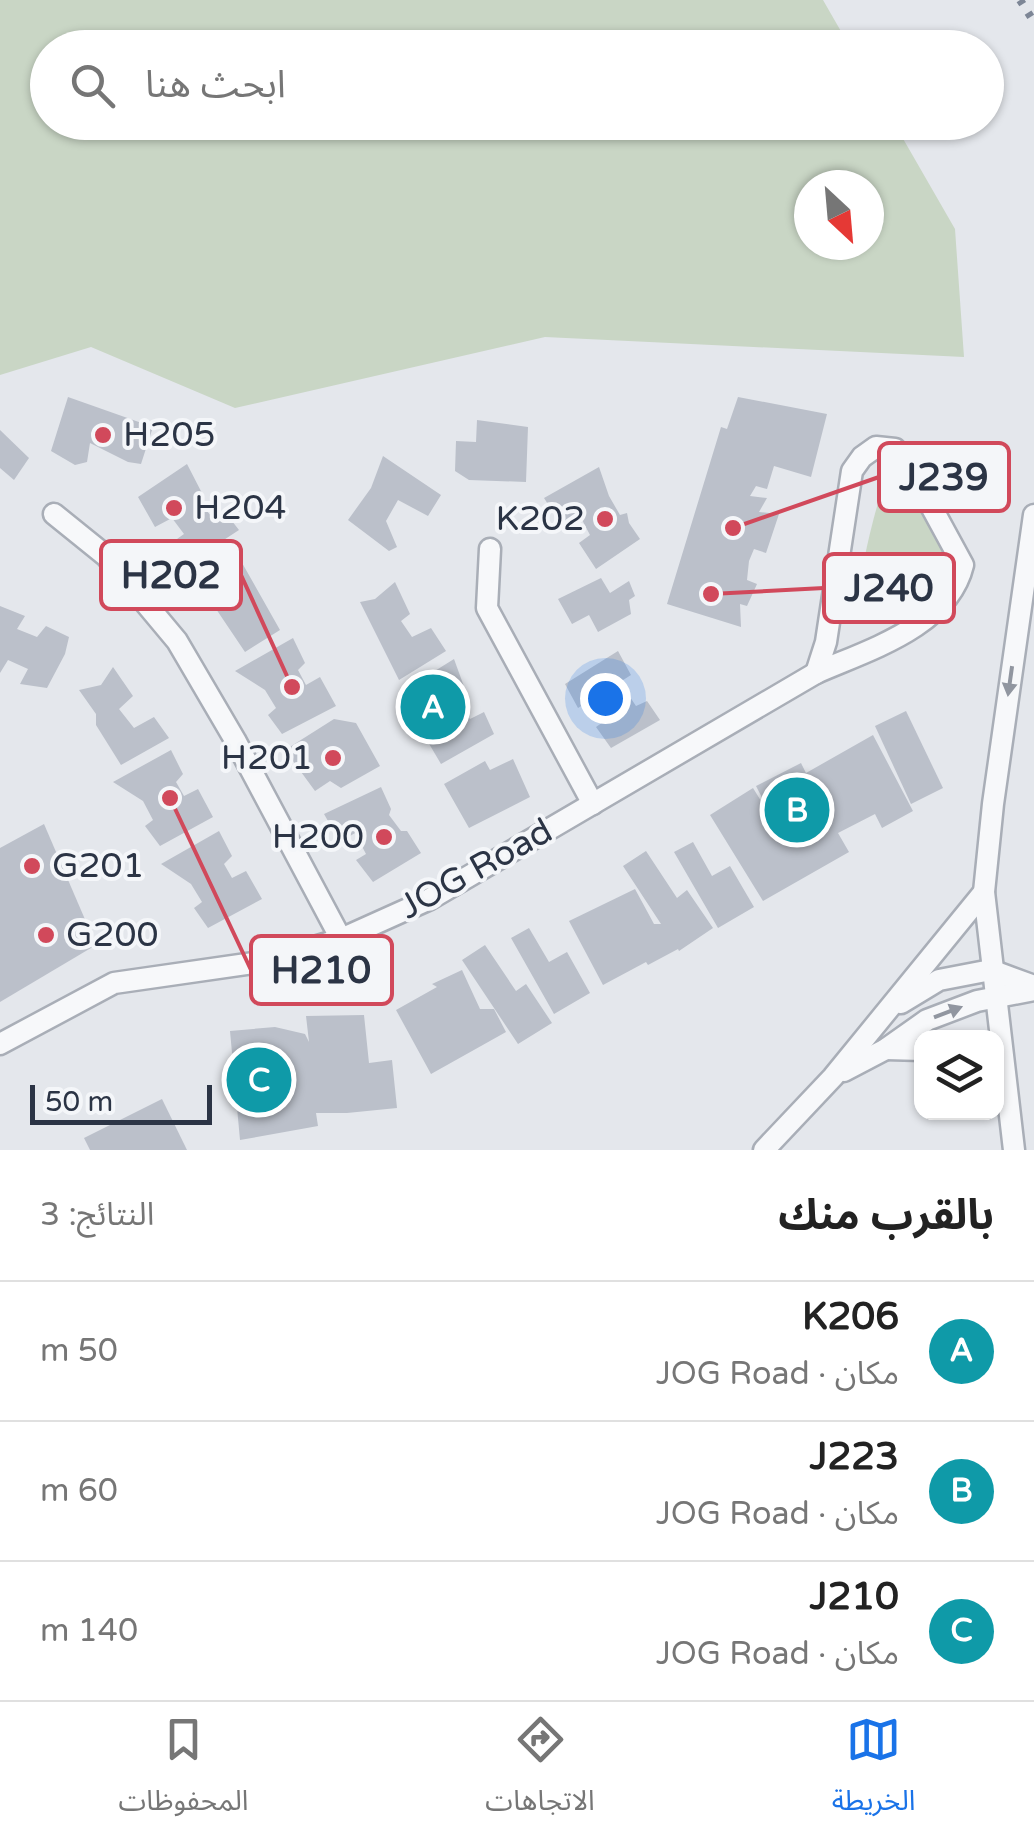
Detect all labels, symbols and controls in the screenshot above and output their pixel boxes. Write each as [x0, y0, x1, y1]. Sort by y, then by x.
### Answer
search box [30, 30, 1004, 140]
icon: search [65, 58, 120, 113]
text: ابحث هنا [145, 62, 286, 108]
north arrow [794, 170, 884, 260]
place label: H205 [123, 414, 215, 456]
marker: H205 [92, 424, 114, 446]
callout: J239 [879, 443, 1009, 511]
text: J239 [898, 455, 989, 501]
place label: H204 [194, 487, 286, 529]
marker: H204 [163, 497, 185, 519]
place label: K202 [496, 498, 585, 540]
marker: K202 [594, 508, 616, 530]
callout: H202 [101, 541, 241, 609]
text: H202 [121, 553, 221, 599]
callout: J240 [824, 554, 954, 622]
text: J240 [843, 566, 934, 612]
one-way arrow [1001, 666, 1017, 697]
pin: A [400, 670, 466, 744]
your location [580, 673, 631, 724]
place label: H201 [221, 737, 313, 779]
marker: H201 [322, 747, 344, 769]
pin: B [764, 772, 830, 848]
street label: JOG Road [392, 810, 560, 928]
place label: H200 [272, 816, 364, 858]
marker: H200 [373, 826, 395, 848]
place label: G201 [52, 845, 144, 887]
marker: G201 [21, 855, 43, 877]
place label: G200 [66, 914, 158, 956]
marker: G200 [35, 924, 57, 946]
callout: H210 [251, 936, 392, 1004]
text: H210 [271, 948, 371, 994]
one-way arrow [933, 1003, 963, 1019]
map controls [914, 1030, 1004, 1120]
button: layers [914, 1030, 1004, 1120]
pin: C [226, 1042, 292, 1118]
scale bar [30, 1080, 212, 1124]
text: 50 m [45, 1085, 113, 1119]
text: بالقرب منك [778, 1190, 994, 1241]
text: النتائج: 3 [40, 1196, 154, 1234]
text: K206 [802, 1294, 899, 1340]
text: 50 m [40, 1332, 118, 1370]
text: A [950, 1332, 973, 1370]
text: مكان · JOG Road [656, 1355, 899, 1393]
text: J223 [810, 1434, 899, 1480]
text: 60 m [40, 1472, 118, 1510]
text: B [950, 1472, 973, 1510]
text: مكان · JOG Road [656, 1495, 899, 1533]
text: J210 [810, 1574, 899, 1620]
text: 140 m [40, 1612, 138, 1650]
text: C [950, 1612, 973, 1650]
text: مكان · JOG Road [656, 1635, 899, 1673]
tab: المحفوظات [118, 1712, 248, 1831]
tab: الاتجاهات [485, 1712, 595, 1831]
tab: الخريطة [832, 1712, 916, 1831]

